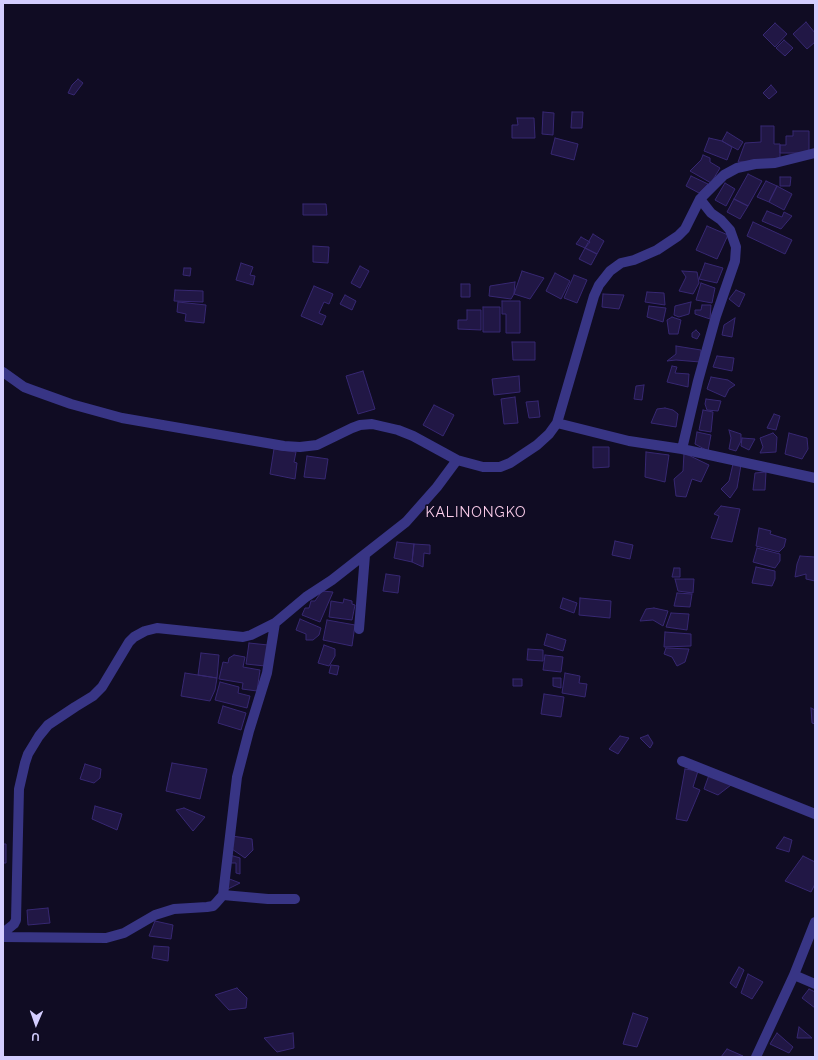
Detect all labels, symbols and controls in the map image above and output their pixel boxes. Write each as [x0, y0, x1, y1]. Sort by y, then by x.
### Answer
district label: KALINONGKO [425, 505, 527, 521]
north arrow [16, 1004, 56, 1044]
text: U [31, 1030, 40, 1043]

